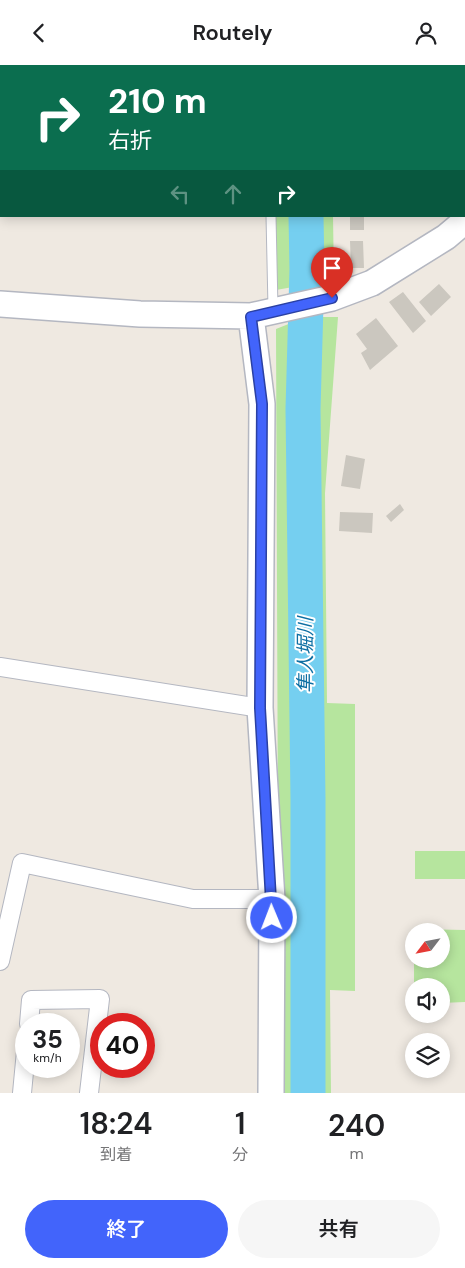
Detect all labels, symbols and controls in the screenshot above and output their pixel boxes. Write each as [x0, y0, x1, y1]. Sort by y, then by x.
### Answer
text: Routely [192, 18, 273, 47]
icon: back [25, 19, 53, 47]
icon: person [412, 19, 440, 47]
text: 210 m [108, 78, 207, 124]
icon: right [25, 85, 90, 150]
text: 右折 [108, 126, 152, 155]
icon: left [166, 180, 194, 208]
icon: ahead [219, 180, 247, 208]
icon: right [272, 180, 300, 208]
pin [311, 247, 353, 298]
icon: arrive [318, 254, 346, 282]
water label: 隼人堀川 [293, 615, 318, 693]
position arrow [245, 891, 297, 943]
north arrow [405, 923, 450, 967]
map controls [405, 923, 450, 1078]
button: sound [405, 978, 450, 1023]
speed limit sign: 40 [90, 1013, 155, 1078]
text: 35 [32, 1023, 63, 1056]
button: layers [405, 1033, 450, 1078]
text: km/h [33, 1050, 62, 1066]
text: 18:24 [80, 1104, 152, 1143]
text: 1 [235, 1104, 245, 1143]
text: 240 [328, 1106, 385, 1145]
text: m [349, 1143, 364, 1164]
text: 到着 [100, 1144, 132, 1165]
text: 分 [232, 1144, 248, 1165]
button: 終了 [25, 1200, 228, 1258]
button: 共有 [238, 1200, 440, 1258]

